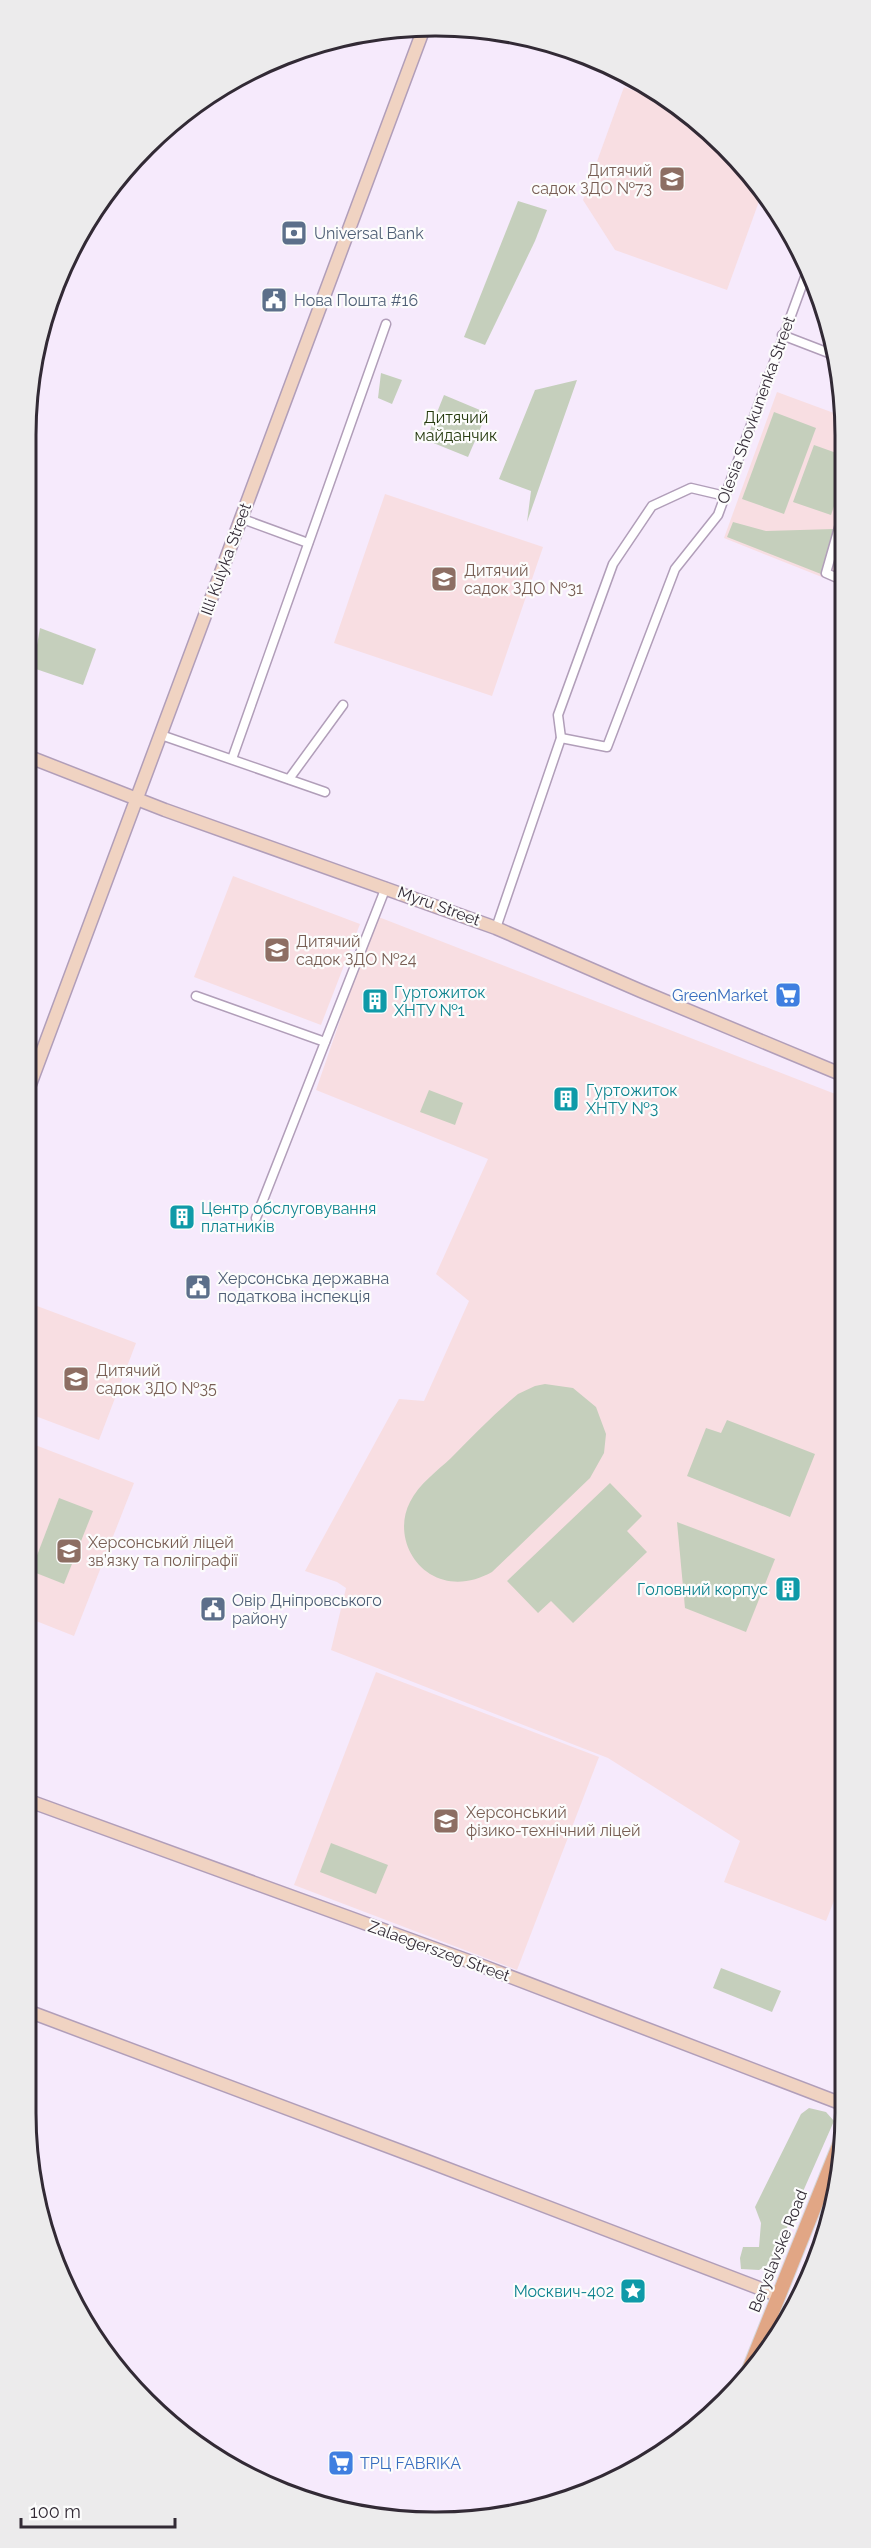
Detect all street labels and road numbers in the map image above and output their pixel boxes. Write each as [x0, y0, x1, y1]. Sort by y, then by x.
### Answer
street label: Olesia Shovkunenka Street [713, 313, 799, 506]
street label: Illi Kulyka Street [197, 500, 255, 618]
street label: Myru Street [395, 882, 483, 930]
street label: Zalaegerszeg Street [366, 1917, 513, 1986]
street label: Beryslavske Road [745, 2187, 811, 2315]

